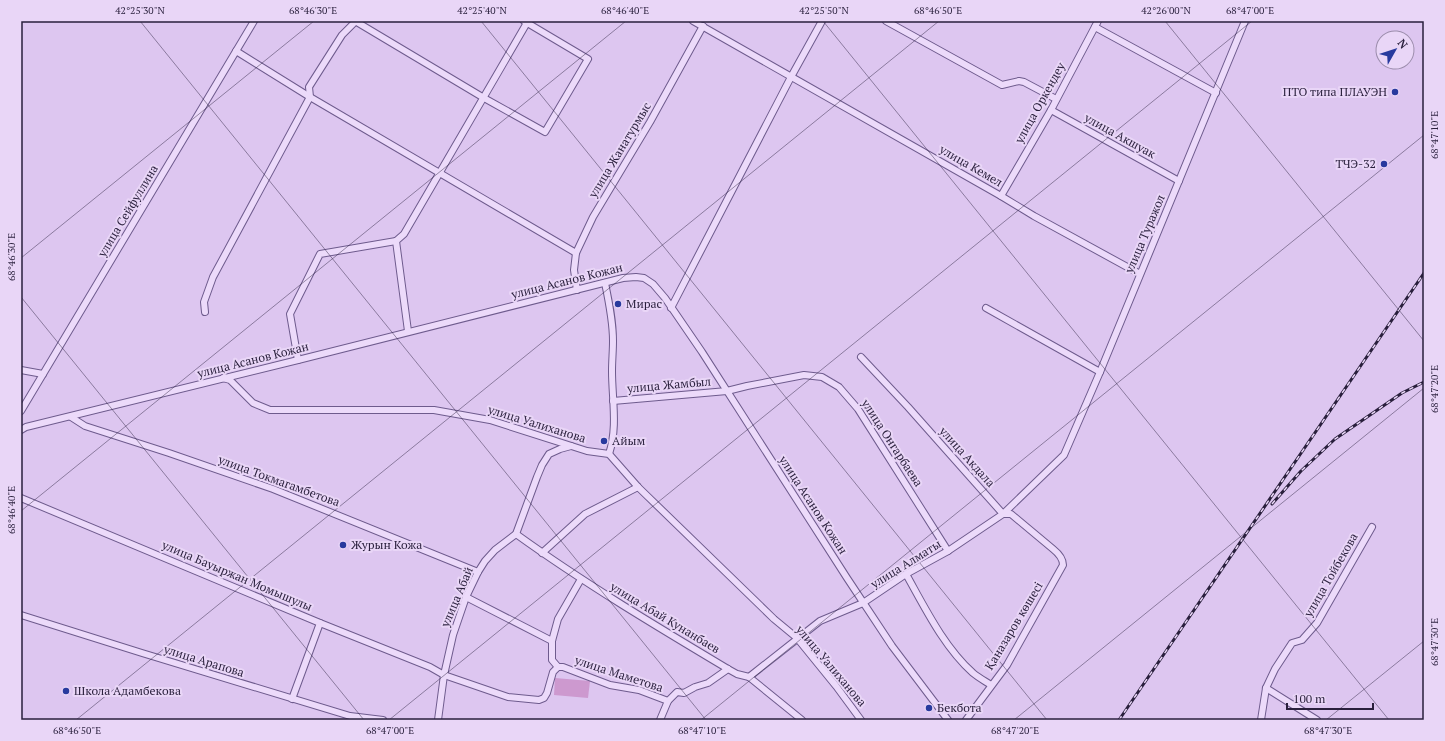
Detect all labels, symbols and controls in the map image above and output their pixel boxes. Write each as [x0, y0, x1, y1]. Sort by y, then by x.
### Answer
text: 42°25'30"N [115, 4, 165, 17]
text: 68°46'30"E [289, 4, 337, 17]
text: 42°25'40"N [457, 4, 507, 17]
text: 68°46'40"E [601, 4, 649, 17]
text: 42°25'50"N [799, 4, 849, 17]
text: 68°46'50"E [914, 4, 962, 17]
text: 42°26'00"N [1141, 4, 1191, 17]
text: 68°47'00"E [1226, 4, 1274, 17]
north arrow [1375, 30, 1415, 70]
text: N [1395, 36, 1411, 52]
street label: улица Оркендеу [1011, 59, 1068, 147]
place label: ПТО типа ПЛАУЭН [1283, 84, 1387, 99]
marker: ПТО типа ПЛАУЭН [1390, 87, 1400, 97]
street label: улица Жанатурмыс [585, 99, 654, 201]
street label: улица Акшуак [1081, 109, 1159, 162]
text: 68°47'10"E [1428, 111, 1441, 159]
street label: улица Кемел [936, 141, 1006, 190]
place label: ТЧЭ-32 [1335, 156, 1376, 171]
marker: ТЧЭ-32 [1379, 159, 1389, 169]
street label: улица Сейфуллина [94, 162, 161, 260]
street label: улица Туражол [1121, 192, 1168, 276]
text: 68°46'30"E [5, 233, 18, 281]
street label: улица Асанов Кожан [509, 259, 624, 302]
place label: Мирас [626, 296, 663, 311]
marker: Мирас [613, 299, 623, 309]
street label: улица Асанов Кожан [195, 338, 310, 381]
text: 68°47'20"E [1428, 365, 1441, 413]
street label: улица Жамбыл [625, 373, 712, 396]
street label: улица Онгарбаева [858, 395, 926, 489]
street label: улица Уалиханова [485, 401, 588, 446]
street label: улица Акдала [936, 423, 998, 490]
place label: Айым [612, 433, 645, 448]
marker: Айым [599, 436, 609, 446]
street label: улица Токмагамбетова [215, 451, 342, 509]
street label: улица Асанов Кожан [775, 452, 851, 557]
text: 68°46'40"E [5, 486, 18, 534]
street label: улица Тойбекова [1300, 530, 1361, 620]
street label: улица Алматы [867, 536, 944, 592]
street label: улица Бауыржан Момышулы [159, 537, 315, 614]
place label: Журын Кожа [351, 537, 422, 552]
marker: Журын Кожа [338, 540, 348, 550]
street label: улица Абай [437, 564, 476, 630]
street label: улица Абай Кунанбаев [607, 578, 723, 656]
street label: Қаназаров көшесі [981, 579, 1046, 673]
text: 68°47'30"E [1428, 618, 1441, 666]
street label: улица Уалиханова [792, 621, 870, 709]
street label: улица Арапова [161, 641, 246, 680]
street label: улица Маметова [572, 652, 665, 695]
place label: Школа Адамбекова [74, 683, 181, 698]
scale bar [1287, 685, 1373, 711]
marker: Школа Адамбекова [61, 686, 71, 696]
text: 100 m [1293, 691, 1326, 706]
place label: Бекбота [937, 700, 982, 715]
marker: Бекбота [924, 703, 934, 713]
text: 68°46'50"E [53, 724, 101, 737]
text: 68°47'00"E [366, 724, 414, 737]
text: 68°47'10"E [678, 724, 726, 737]
text: 68°47'20"E [991, 724, 1039, 737]
text: 68°47'30"E [1304, 724, 1352, 737]

